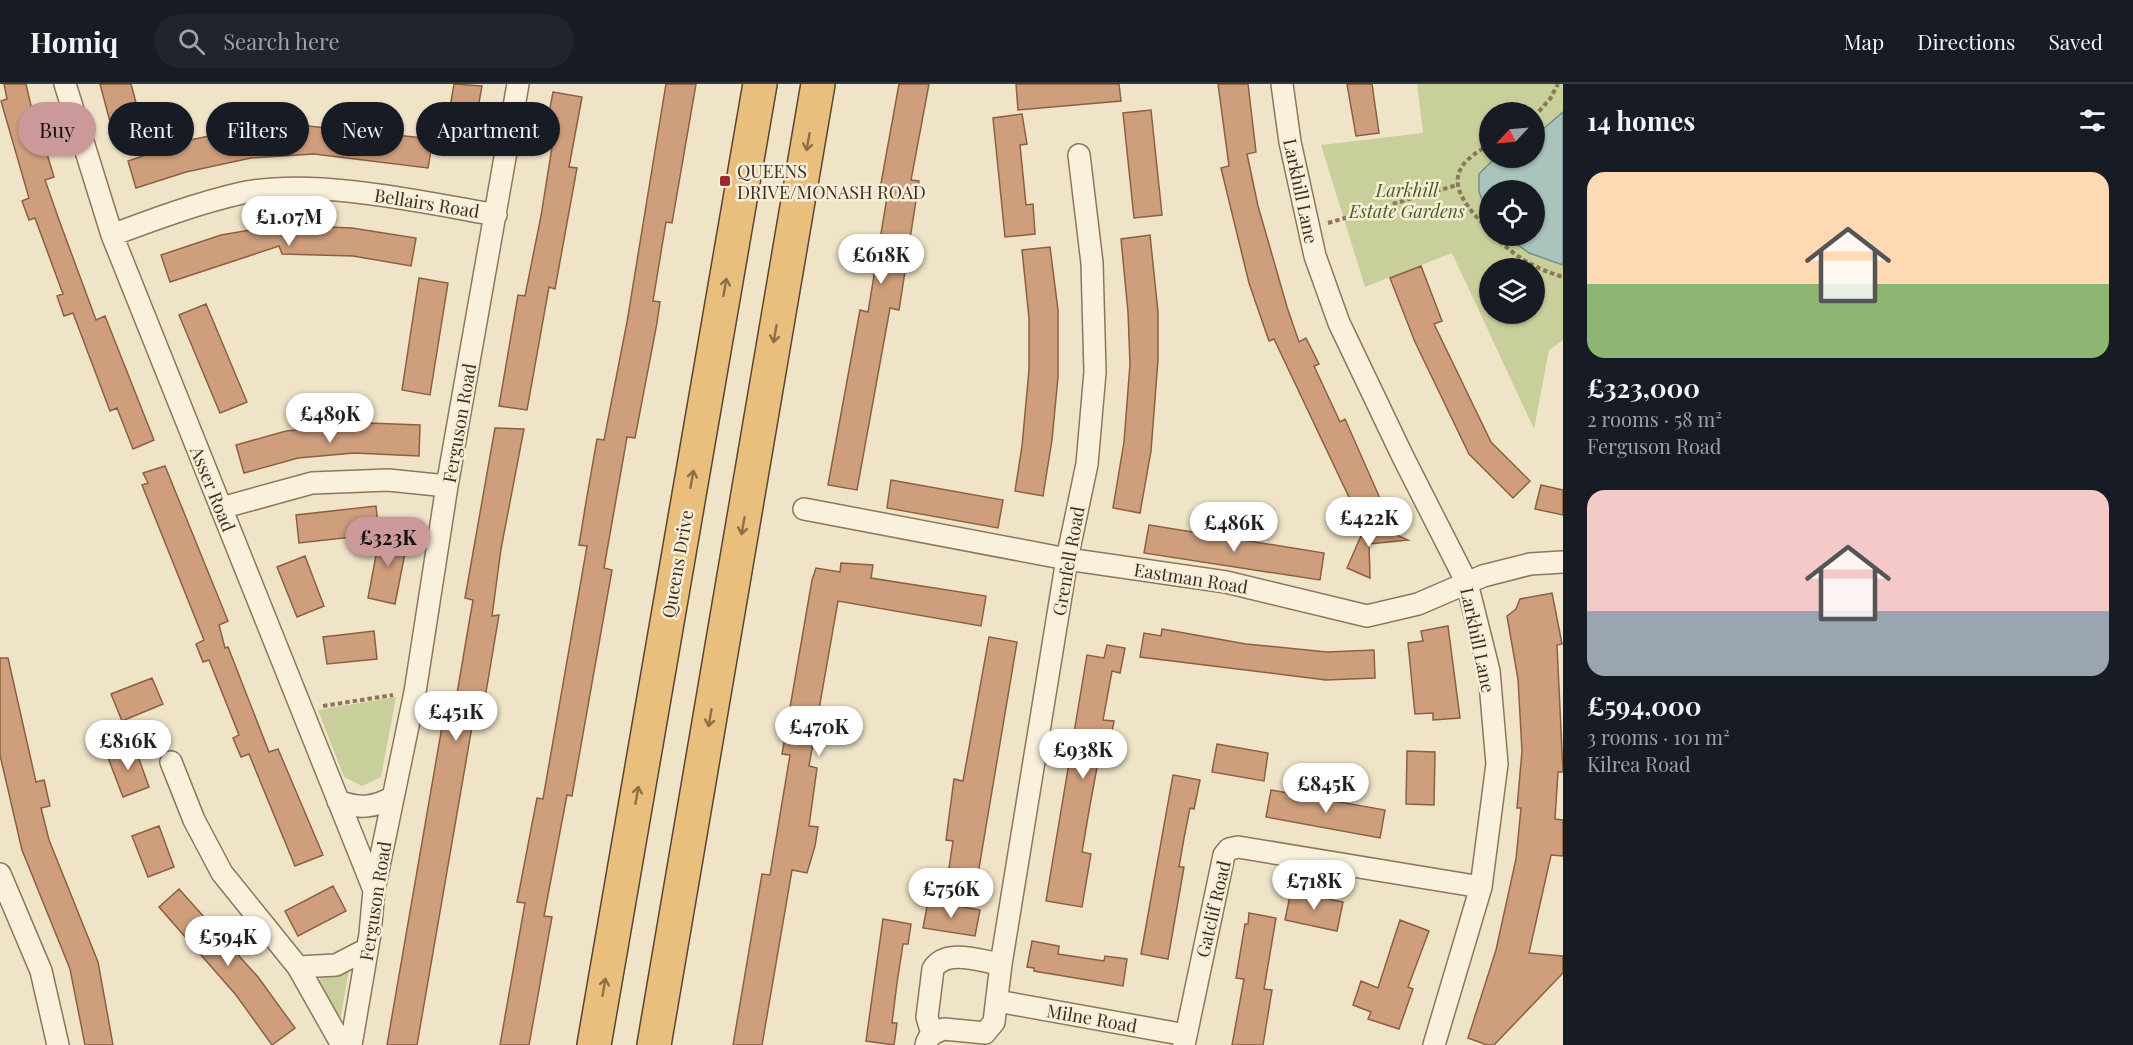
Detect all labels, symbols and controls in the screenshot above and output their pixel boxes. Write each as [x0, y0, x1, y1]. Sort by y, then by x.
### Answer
search box [154, 14, 574, 68]
text: Homiq [30, 23, 118, 60]
icon: search [175, 25, 208, 58]
text: Search here [223, 26, 340, 56]
text: Map [1843, 27, 1884, 55]
text: Directions [1917, 27, 2015, 55]
text: Saved [2048, 27, 2103, 55]
chip: Buy [18, 102, 96, 156]
chip: Rent [108, 102, 194, 156]
chip: Filters [206, 102, 309, 156]
chip: New [321, 102, 404, 156]
chip: Apartment [416, 102, 560, 156]
north arrow [1479, 102, 1545, 168]
map controls [1479, 102, 1545, 324]
text: 14 homes [1587, 103, 1695, 138]
icon: filters [2076, 104, 2109, 137]
one-way arrow [802, 131, 813, 151]
street label: Larkhill Lane [1278, 136, 1324, 246]
place label: QUEENS DRIVE/MONASH ROAD [737, 159, 926, 204]
marker: QUEENS DRIVE/MONASH ROAD [718, 174, 732, 188]
park label: Larkhill Estate Gardens [1348, 178, 1465, 223]
button: locate [1479, 180, 1545, 246]
street label: Bellairs Road [373, 183, 482, 223]
pin: £1.07M [240, 196, 338, 247]
text: £1.07M [256, 202, 322, 229]
icon: home [1794, 211, 1902, 319]
pin: £618K [839, 234, 923, 285]
text: £618K [852, 240, 910, 267]
button: layers [1479, 258, 1545, 324]
one-way arrow [720, 277, 731, 297]
one-way arrow [770, 324, 781, 343]
street label: Ferguson Road [437, 361, 481, 485]
text: £323,000 [1587, 370, 1700, 405]
pin: £489K [288, 393, 372, 444]
text: £489K [300, 399, 360, 426]
text: 2 rooms · 58 m² [1587, 405, 1722, 432]
text: Ferguson Road [1587, 432, 1721, 459]
street label: Asser Road [185, 442, 241, 536]
one-way arrow [687, 470, 698, 489]
pin: £422K [1327, 497, 1411, 548]
pin: £486K [1192, 502, 1276, 553]
text: £422K [1340, 503, 1398, 530]
street label: Grenfell Road [1047, 504, 1090, 618]
street label: Queens Drive [656, 508, 698, 620]
text: £486K [1204, 508, 1264, 535]
one-way arrow [737, 516, 748, 535]
pin: £323K [346, 517, 430, 568]
text: £323K [359, 523, 417, 550]
icon: home [1794, 529, 1902, 637]
street label: Eastman Road [1132, 557, 1250, 599]
street label: Larkhill Lane [1455, 585, 1501, 695]
text: £594,000 [1587, 688, 1702, 723]
pin: £451K [414, 691, 498, 742]
text: £451K [429, 697, 483, 724]
pin: £470K [777, 706, 861, 757]
one-way arrow [704, 708, 715, 728]
text: £470K [789, 712, 849, 739]
pin: £816K [86, 720, 170, 771]
text: 3 rooms · 101 m² [1587, 723, 1730, 750]
text: £816K [99, 726, 157, 753]
pin: £938K [1041, 729, 1125, 780]
text: £938K [1053, 735, 1113, 762]
text: Kilrea Road [1587, 750, 1691, 777]
pin: £845K [1284, 763, 1368, 814]
text: £845K [1297, 769, 1355, 796]
one-way arrow [632, 786, 643, 806]
street label: Ferguson Road [354, 839, 396, 963]
street label: Gatclif Road [1190, 858, 1236, 960]
pin: £718K [1272, 860, 1356, 911]
text: £718K [1286, 866, 1342, 893]
pin: £756K [909, 868, 993, 919]
text: £756K [923, 874, 979, 901]
pin: £594K [186, 916, 270, 967]
text: £594K [199, 922, 257, 949]
one-way arrow [599, 978, 610, 998]
street label: Milne Road [1045, 998, 1140, 1038]

